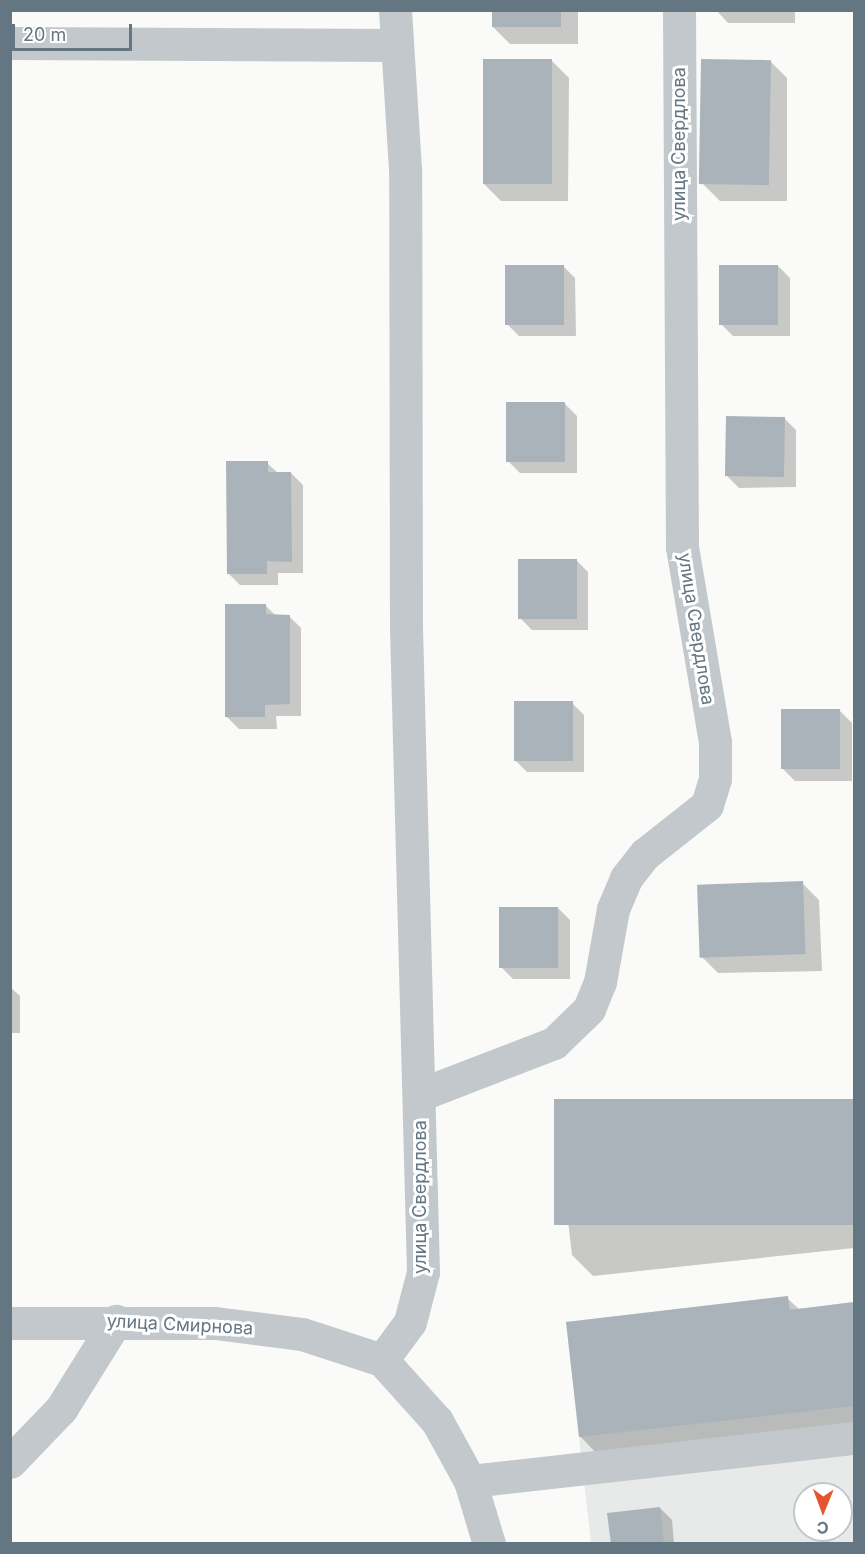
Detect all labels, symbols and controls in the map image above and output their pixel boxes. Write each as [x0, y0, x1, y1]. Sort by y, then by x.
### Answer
scale bar [15, 12, 135, 50]
text: 20 m [23, 24, 66, 45]
street label: улица Свердлова [668, 67, 690, 221]
street label: улица Свердлова [673, 551, 719, 707]
street label: улица Свердлова [409, 1120, 431, 1274]
street label: улица Смирнова [106, 1310, 254, 1340]
north arrow [793, 1482, 853, 1542]
text: С [817, 1518, 829, 1538]

